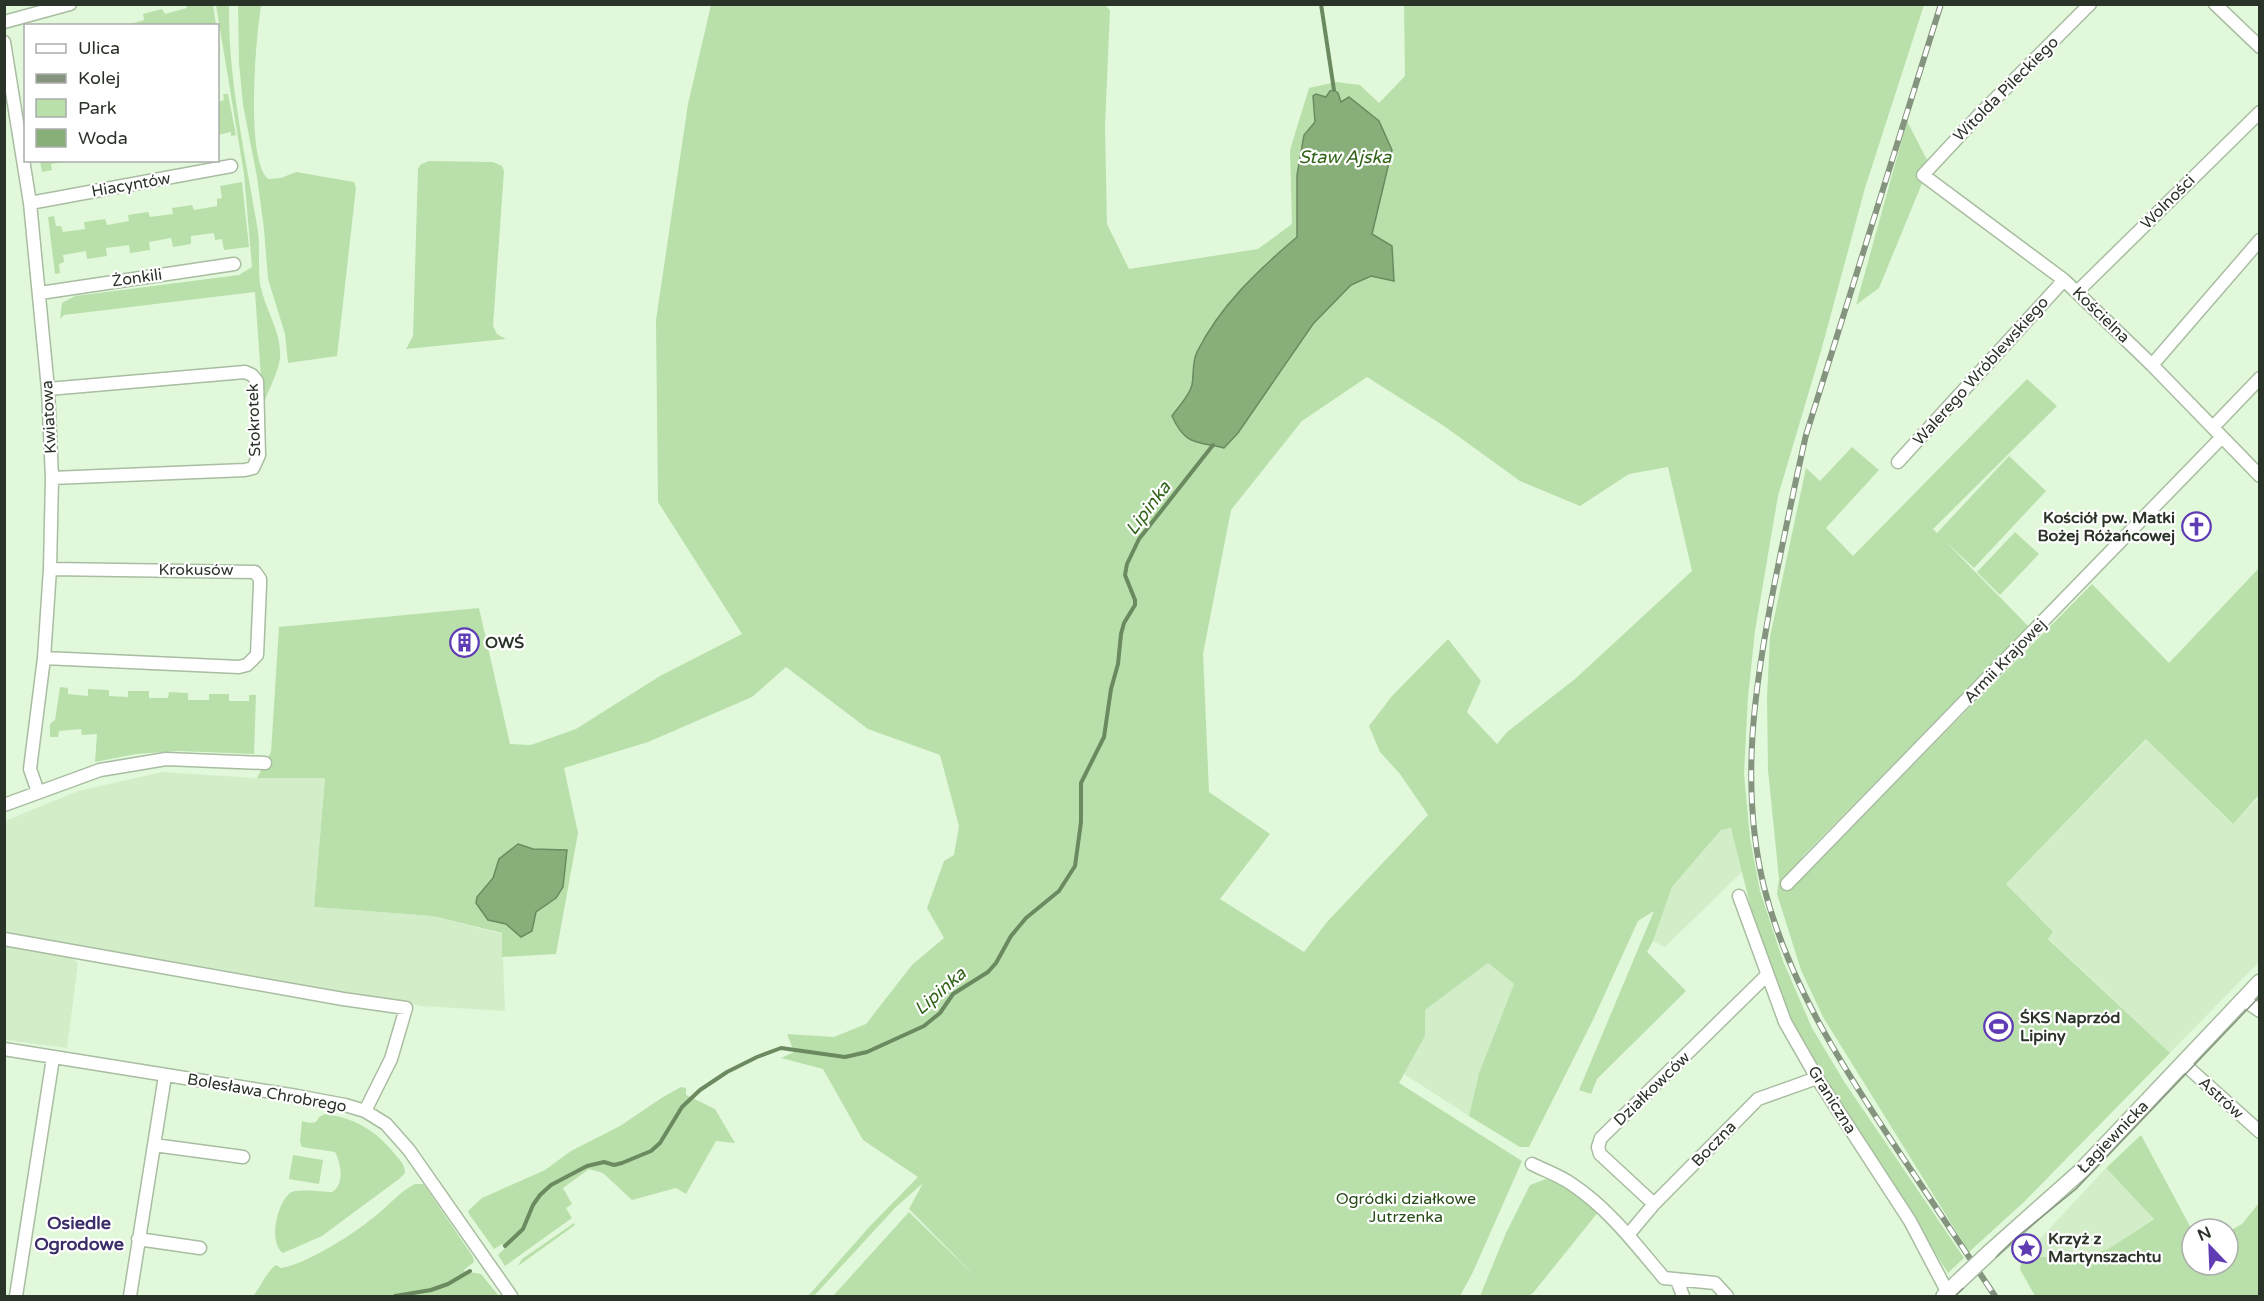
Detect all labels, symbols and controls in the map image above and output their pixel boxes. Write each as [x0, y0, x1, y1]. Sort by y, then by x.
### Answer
legend [24, 24, 219, 162]
street label: Witolda Pileckiego [1949, 32, 2063, 146]
text: Ulica [78, 37, 120, 59]
text: Kolej [78, 67, 120, 89]
text: Park [78, 97, 117, 119]
text: Woda [78, 127, 128, 149]
water label: Staw Ajska [1299, 146, 1392, 168]
street label: Hiacyntów [90, 168, 172, 202]
street label: Wolności [2137, 171, 2199, 233]
street label: Żonkili [111, 265, 163, 291]
street label: Kościelna [2068, 283, 2134, 347]
street label: Walerego Wróblewskiego [1909, 292, 2053, 450]
street label: Kwiatowa [37, 380, 61, 454]
street label: Stokrotek [243, 383, 265, 457]
water label: Lipinka [1121, 476, 1176, 539]
place label: Kościół pw. Matki Bożej Różańcowej [2037, 508, 2175, 546]
church icon: Kościół pw. Matki Bożej Różańcowej [2180, 511, 2212, 543]
street label: Krokusów [159, 560, 234, 580]
street label: Armii Krajowej [1960, 614, 2050, 708]
building icon: OWŚ [448, 627, 480, 659]
place label: OWŚ [485, 633, 524, 653]
water label: Lipinka [910, 962, 971, 1019]
place label: ŚKS Naprzód Lipiny [2020, 1008, 2120, 1046]
sports icon: ŚKS Naprzód Lipiny [1983, 1011, 2015, 1043]
street label: Działkowców [1610, 1047, 1695, 1130]
street label: Graniczna [1803, 1062, 1861, 1138]
street label: Bolesława Chrobrego [186, 1069, 348, 1117]
street label: Astrów [2194, 1073, 2248, 1124]
street label: Łagiewnicka [2073, 1096, 2153, 1178]
street label: Boczna [1687, 1117, 1741, 1171]
park label: Ogródki działkowe Jutrzenka [1336, 1189, 1476, 1227]
district label: Osiedle Ogrodowe [34, 1212, 124, 1255]
north arrow [2180, 1217, 2240, 1277]
text: N [2195, 1222, 2214, 1246]
place label: Krzyż z Martynszachtu [2048, 1229, 2162, 1267]
place icon: Krzyż z Martynszachtu [2011, 1232, 2043, 1264]

